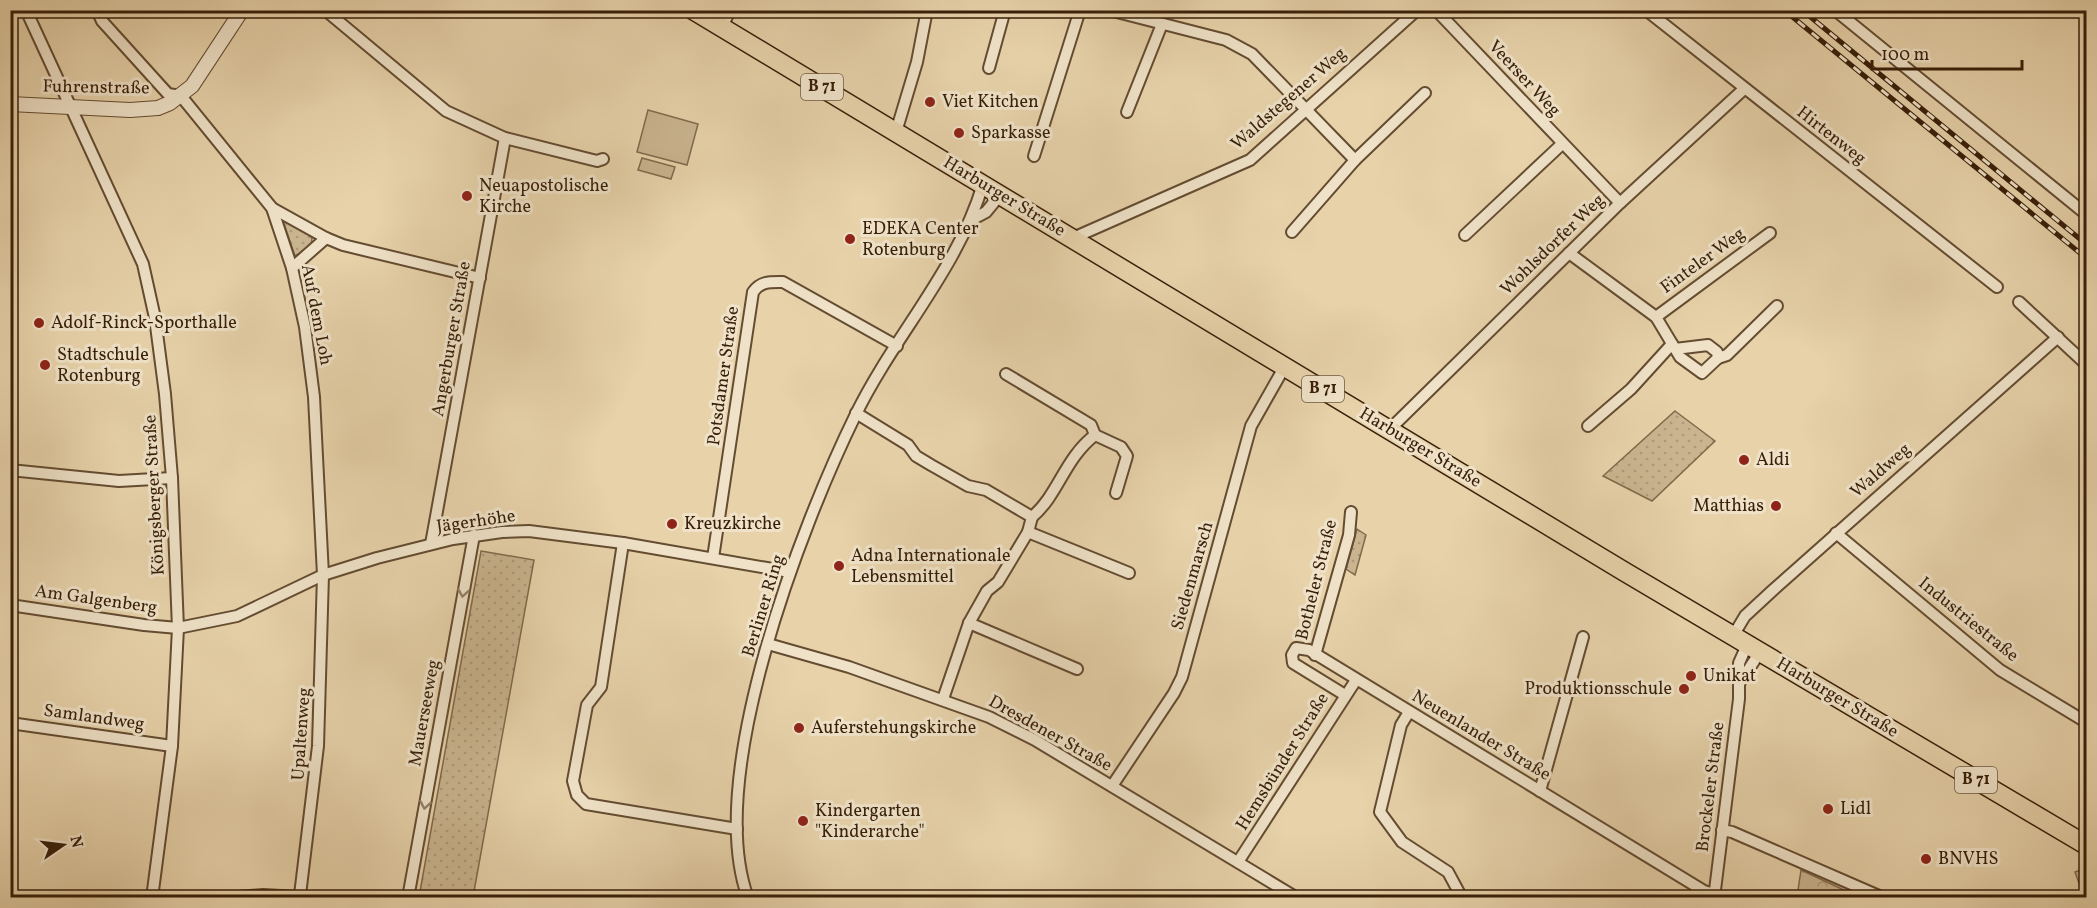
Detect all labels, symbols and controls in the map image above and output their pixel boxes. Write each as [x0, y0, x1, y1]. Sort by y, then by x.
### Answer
scale bar [1872, 33, 2022, 71]
street label: Veerser Weg [1482, 35, 1566, 123]
street label: Waldstegener Weg [1226, 42, 1352, 156]
text: 100 m [1881, 43, 1930, 68]
road number: B 71 [801, 74, 843, 100]
street label: Fuhrenstraße [42, 75, 150, 101]
place label: Viet Kitchen [942, 90, 1039, 115]
marker: Viet Kitchen [923, 95, 937, 109]
street label: Hirtenweg [1791, 101, 1871, 171]
place label: Sparkasse [971, 121, 1050, 146]
marker: Sparkasse [952, 126, 966, 140]
street label: Harburger Straße [938, 151, 1070, 243]
place label: Neuapostolische Kirche [479, 174, 609, 220]
marker: Neuapostolische Kirche [460, 189, 474, 203]
street label: Wohlsdorfer Weg [1495, 189, 1611, 301]
place label: EDEKA Center Rotenburg [862, 217, 979, 263]
street label: Finteler Weg [1655, 222, 1751, 300]
marker: EDEKA Center Rotenburg [843, 232, 857, 246]
street label: Angerburger Straße [426, 259, 478, 419]
street label: Auf dem Loh [294, 262, 338, 368]
street label: Potsdamer Straße [702, 305, 746, 447]
place label: Adolf-Rinck-Sporthalle [51, 311, 237, 336]
marker: Adolf-Rinck-Sporthalle [32, 316, 46, 330]
place label: Stadtschule Rotenburg [57, 343, 149, 389]
marker: Stadtschule Rotenburg [38, 358, 52, 372]
road number: B 71 [1302, 376, 1344, 402]
street label: Harburger Straße [1354, 402, 1486, 494]
street label: Königsberger Straße [138, 414, 172, 576]
street label: Waldweg [1845, 438, 1917, 504]
place label: Aldi [1756, 448, 1790, 473]
marker: Aldi [1737, 453, 1751, 467]
place label: Matthias [1693, 494, 1764, 519]
marker: Matthias [1769, 499, 1783, 513]
street label: Jägerhöhe [435, 504, 517, 540]
place label: Kreuzkirche [684, 512, 781, 537]
marker: Kreuzkirche [665, 517, 679, 531]
street label: Botheler Straße [1290, 517, 1344, 643]
street label: Siedenmarsch [1166, 519, 1220, 633]
place label: Adna Internationale Lebensmittel [851, 544, 1010, 590]
street label: Berliner Ring [737, 552, 791, 660]
marker: Adna Internationale Lebensmittel [832, 559, 846, 573]
street label: Industriestraße [1912, 572, 2024, 668]
street label: Am Galgenberg [33, 579, 159, 621]
one-way arrow [458, 588, 470, 597]
street label: Harburger Straße [1771, 652, 1903, 744]
street label: Mauerseeweg [403, 658, 447, 768]
place label: Unikat [1703, 664, 1756, 689]
marker: Unikat [1684, 669, 1698, 683]
place label: Produktionsschule [1524, 677, 1672, 702]
marker: Produktionsschule [1677, 682, 1691, 696]
street label: Neuenlander Straße [1407, 685, 1555, 787]
street label: Upaltenweg [286, 687, 318, 781]
street label: Hemsbünder Straße [1230, 688, 1336, 836]
street label: Dresdener Straße [984, 690, 1116, 778]
street label: Samlandweg [42, 699, 146, 737]
place label: Auferstehungskirche [811, 716, 976, 741]
street label: Brockeler Straße [1691, 720, 1731, 854]
marker: Auferstehungskirche [792, 721, 806, 735]
road number: B 71 [1955, 767, 1997, 793]
place label: Lidl [1840, 797, 1871, 822]
place label: Kindergarten "Kinderarche" [815, 799, 925, 845]
one-way arrow [419, 800, 432, 810]
marker: Lidl [1821, 802, 1835, 816]
marker: Kindergarten "Kinderarche" [796, 814, 810, 828]
north arrow [33, 815, 93, 875]
text: N [64, 834, 88, 851]
place label: BNVHS [1938, 847, 1998, 872]
marker: BNVHS [1919, 852, 1933, 866]

